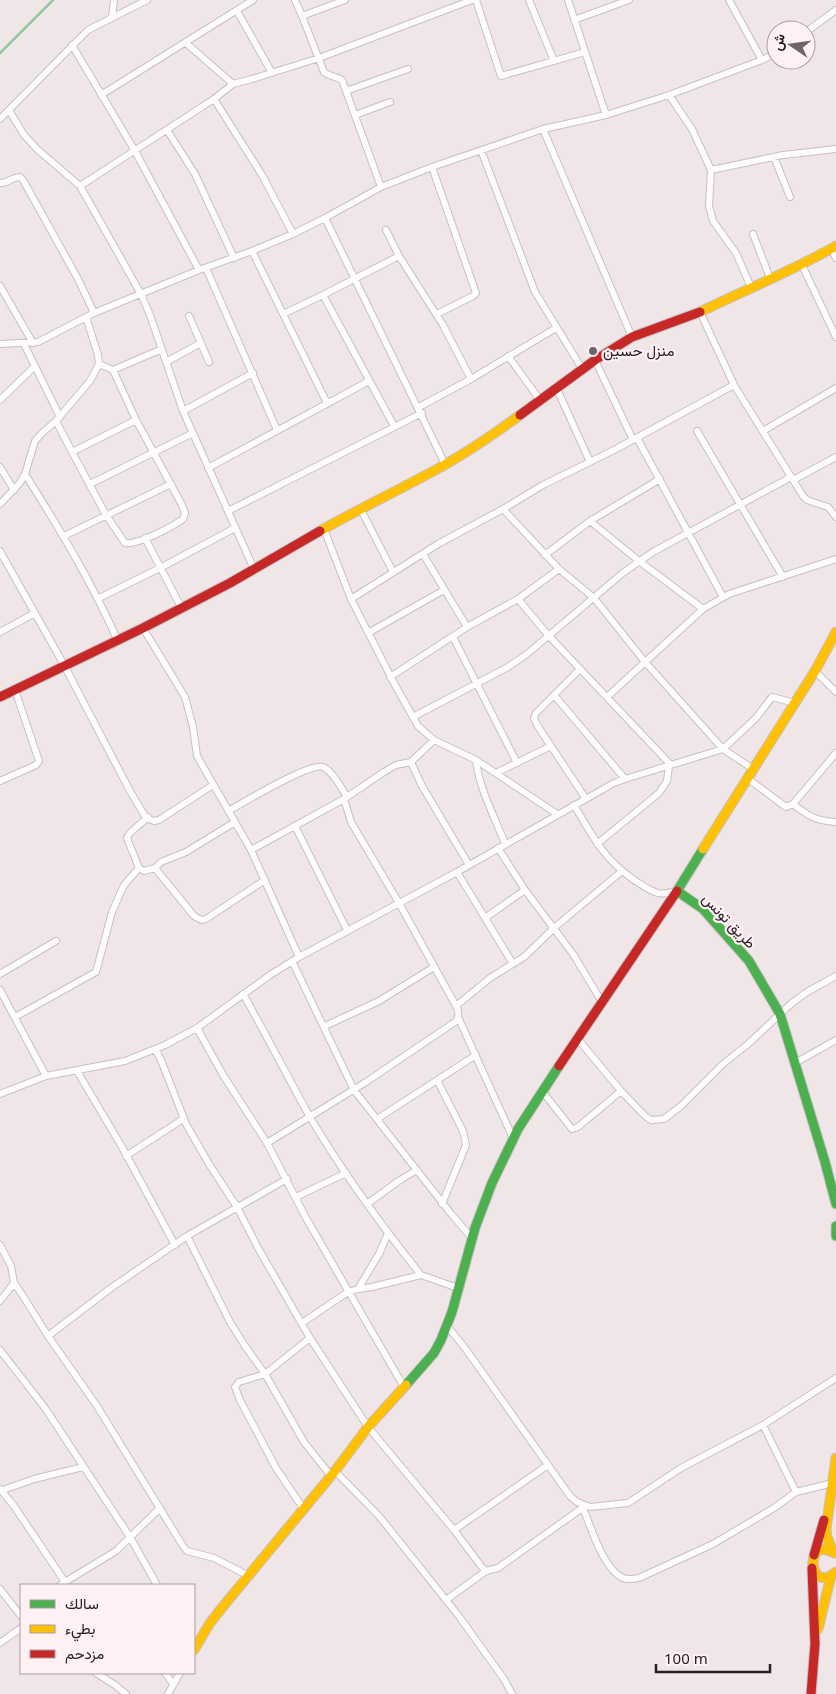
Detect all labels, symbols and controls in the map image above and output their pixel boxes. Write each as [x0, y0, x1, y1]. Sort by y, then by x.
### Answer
north arrow [766, 20, 816, 70]
text: ش [767, 31, 789, 52]
place label: منزل حسين [603, 340, 674, 361]
marker: منزل حسين [587, 345, 599, 357]
street label: طريق تونس [698, 888, 761, 953]
legend [20, 1584, 195, 1674]
text: سالك [65, 1593, 99, 1613]
text: بطيء [65, 1618, 95, 1642]
scale bar [656, 1642, 770, 1674]
text: مزدحم [65, 1643, 104, 1664]
text: 100 m [664, 1648, 708, 1668]

